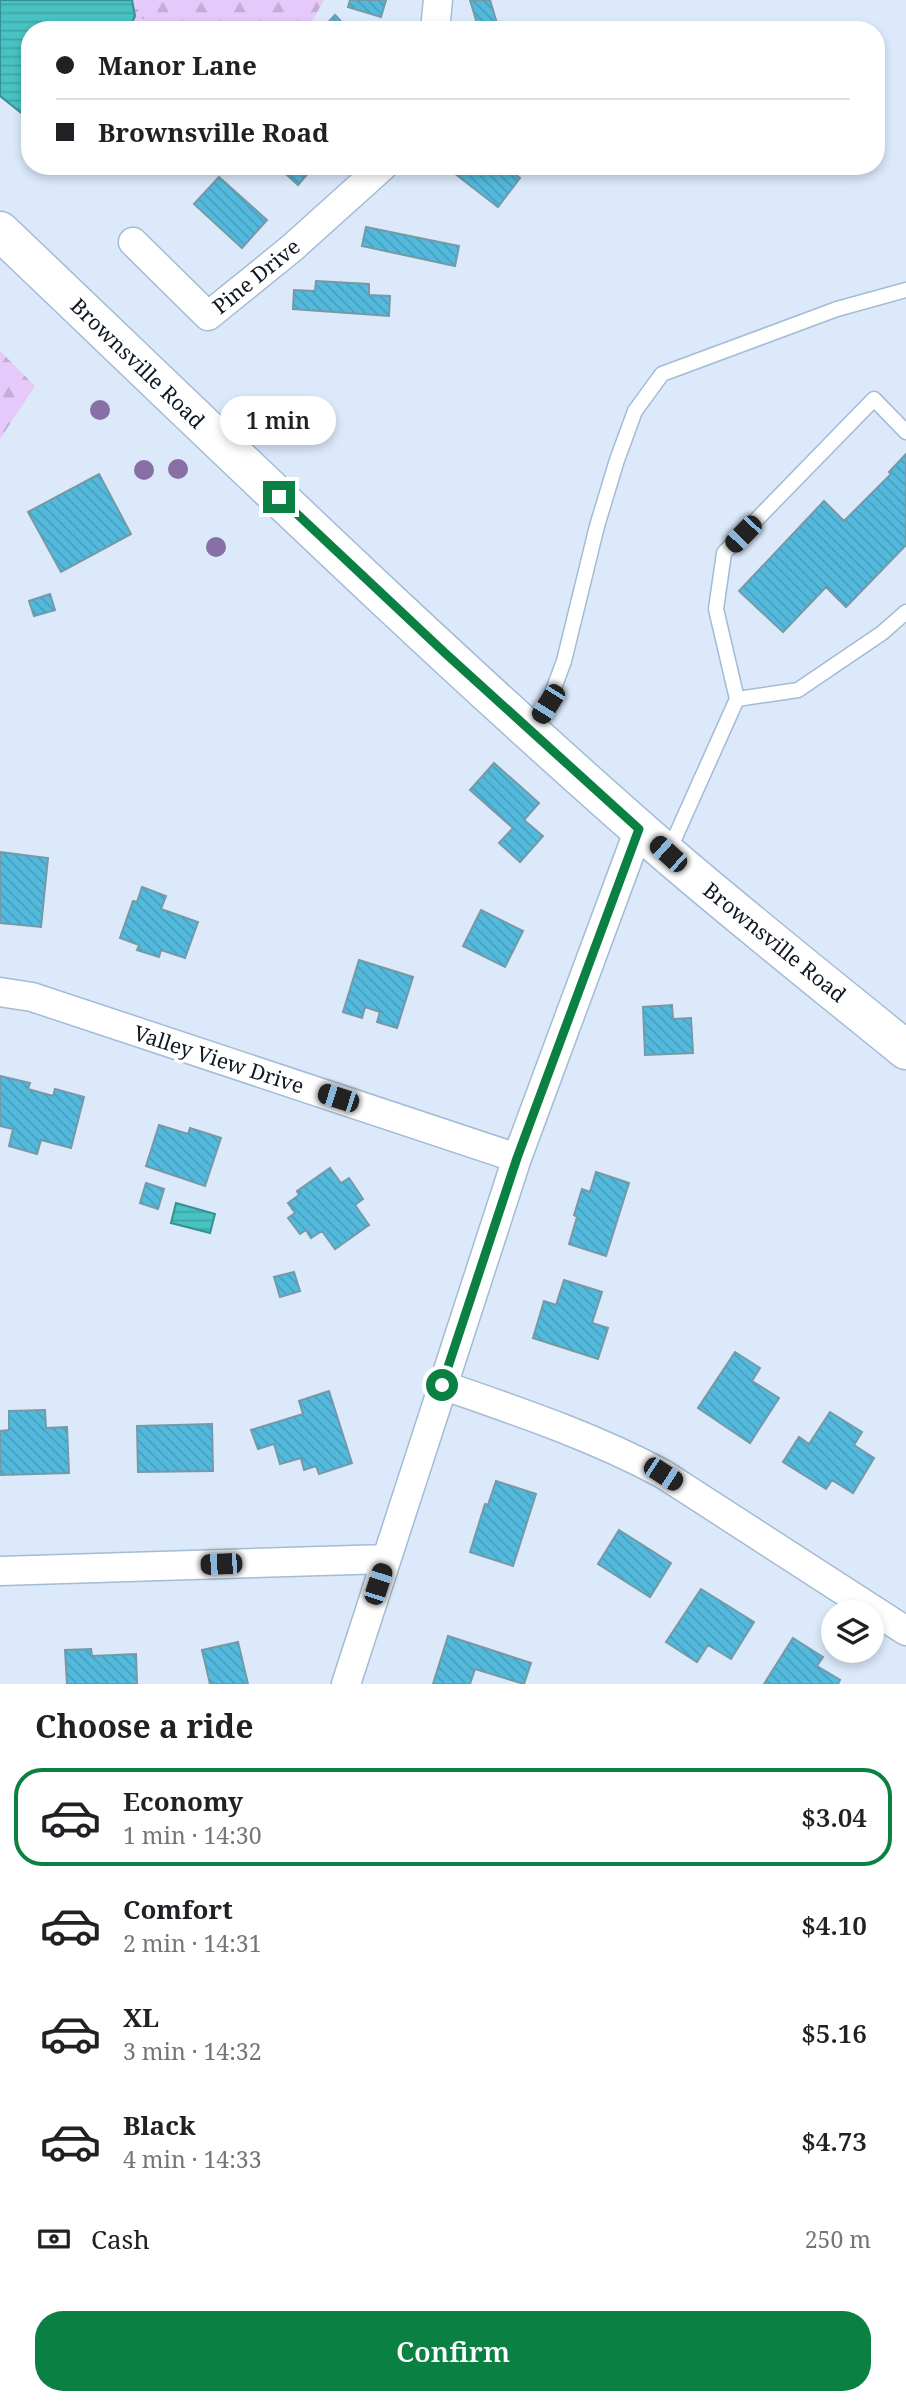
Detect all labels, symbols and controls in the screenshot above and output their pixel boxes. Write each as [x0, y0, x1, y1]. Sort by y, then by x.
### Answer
text: Manor Lane [98, 47, 257, 83]
text: Brownsville Road [98, 114, 329, 150]
street label: Pine Drive [206, 232, 306, 320]
street label: Brownsville Road [65, 292, 211, 434]
callout: 1 min [221, 396, 337, 444]
text: 1 min [246, 404, 310, 436]
route end [263, 481, 295, 513]
car [721, 512, 766, 556]
car [528, 681, 569, 727]
car [646, 832, 691, 876]
street label: Brownsville Road [698, 876, 852, 1008]
street label: Valley View Drive [130, 1018, 308, 1100]
car [315, 1082, 362, 1114]
route start [426, 1369, 458, 1401]
car [640, 1454, 687, 1494]
car [200, 1553, 243, 1575]
car [362, 1561, 395, 1607]
map controls [821, 1600, 884, 1663]
button: layers [821, 1600, 884, 1663]
text: Choose a ride [35, 1704, 254, 1747]
text: Economy [123, 1783, 243, 1819]
icon: car [39, 1786, 102, 1849]
text: $3.04 [801, 1799, 867, 1835]
text: 1 min · 14:30 [123, 1819, 261, 1851]
text: Comfort [123, 1891, 233, 1927]
icon: car [39, 1894, 102, 1957]
text: $4.10 [801, 1907, 867, 1943]
text: 2 min · 14:31 [123, 1927, 261, 1959]
text: XL [123, 1999, 159, 2035]
icon: car [39, 2002, 102, 2065]
text: $5.16 [801, 2015, 867, 2051]
text: 3 min · 14:32 [123, 2035, 261, 2067]
text: Black [123, 2107, 196, 2143]
icon: car [39, 2110, 102, 2173]
text: $4.73 [801, 2123, 867, 2159]
text: 4 min · 14:33 [123, 2143, 261, 2175]
icon: cash [35, 2220, 73, 2258]
text: Cash [91, 2221, 150, 2257]
text: 250 m [805, 2223, 871, 2255]
button: Confirm [35, 2311, 871, 2391]

